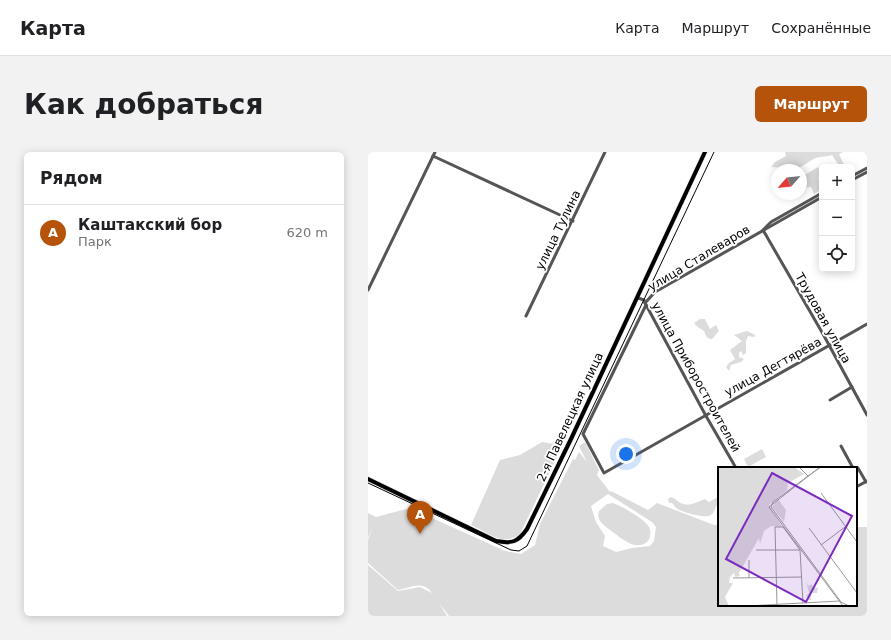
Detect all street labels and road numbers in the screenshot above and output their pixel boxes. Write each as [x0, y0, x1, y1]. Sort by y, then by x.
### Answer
street label: улица Тулина [533, 188, 583, 272]
street label: улица Сталеваров [646, 222, 752, 294]
street label: Трудовая улица [792, 269, 854, 366]
street label: улица Приборостроителей [649, 299, 743, 455]
street label: улица Дегтярёва [722, 335, 824, 399]
street label: 2-я Павелецкая улица [534, 350, 606, 484]

